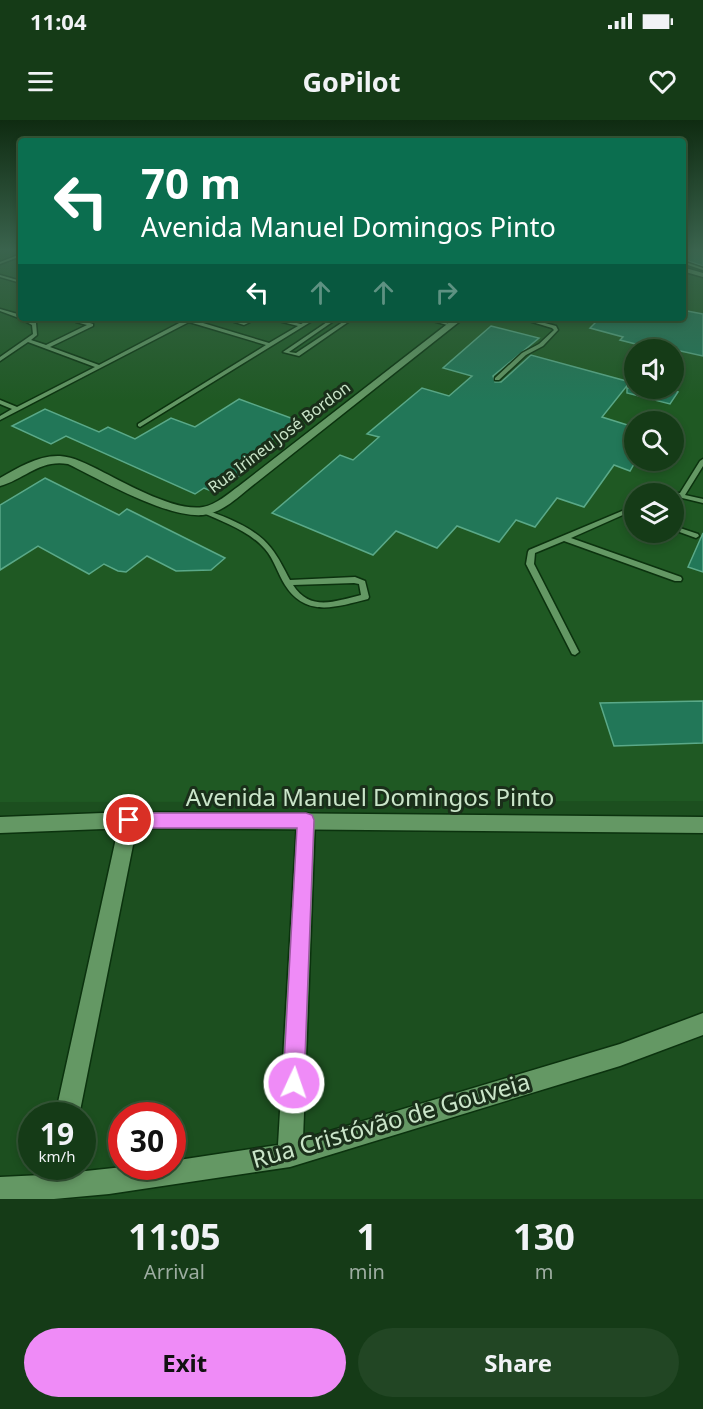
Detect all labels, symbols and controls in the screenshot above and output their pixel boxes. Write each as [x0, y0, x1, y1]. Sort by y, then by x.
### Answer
text: 11:04 [30, 6, 87, 36]
text: GoPilot [303, 63, 400, 100]
icon: menu [24, 65, 57, 98]
icon: heart [646, 65, 679, 98]
text: 70 m [141, 154, 241, 211]
icon: left [42, 162, 120, 240]
text: Avenida Manuel Domingos Pinto [141, 208, 556, 245]
icon: left [241, 276, 274, 309]
icon: ahead [304, 276, 337, 309]
icon: ahead [367, 276, 400, 309]
icon: right [430, 276, 463, 309]
map controls [624, 339, 684, 543]
button: sound [624, 339, 684, 399]
street label: Rua Irineu José Bordon [203, 376, 355, 498]
button: search [624, 411, 684, 471]
button: layers [624, 483, 684, 543]
street label: Avenida Manuel Domingos Pinto [186, 780, 554, 813]
pin [103, 794, 154, 845]
icon: arrive [112, 803, 145, 836]
position arrow [262, 1051, 326, 1115]
street label: Rua Cristóvão de Gouveia [248, 1064, 534, 1175]
speed limit sign: 30 [108, 1102, 186, 1180]
text: 19 [40, 1113, 74, 1154]
text: km/h [39, 1146, 75, 1166]
text: 11:05 [128, 1212, 221, 1261]
text: 1 [357, 1212, 377, 1261]
text: 130 [513, 1212, 575, 1261]
text: Arrival [144, 1258, 205, 1285]
text: min [349, 1258, 385, 1285]
text: m [535, 1258, 553, 1285]
button: Exit [24, 1328, 346, 1397]
button: Share [358, 1328, 679, 1397]

